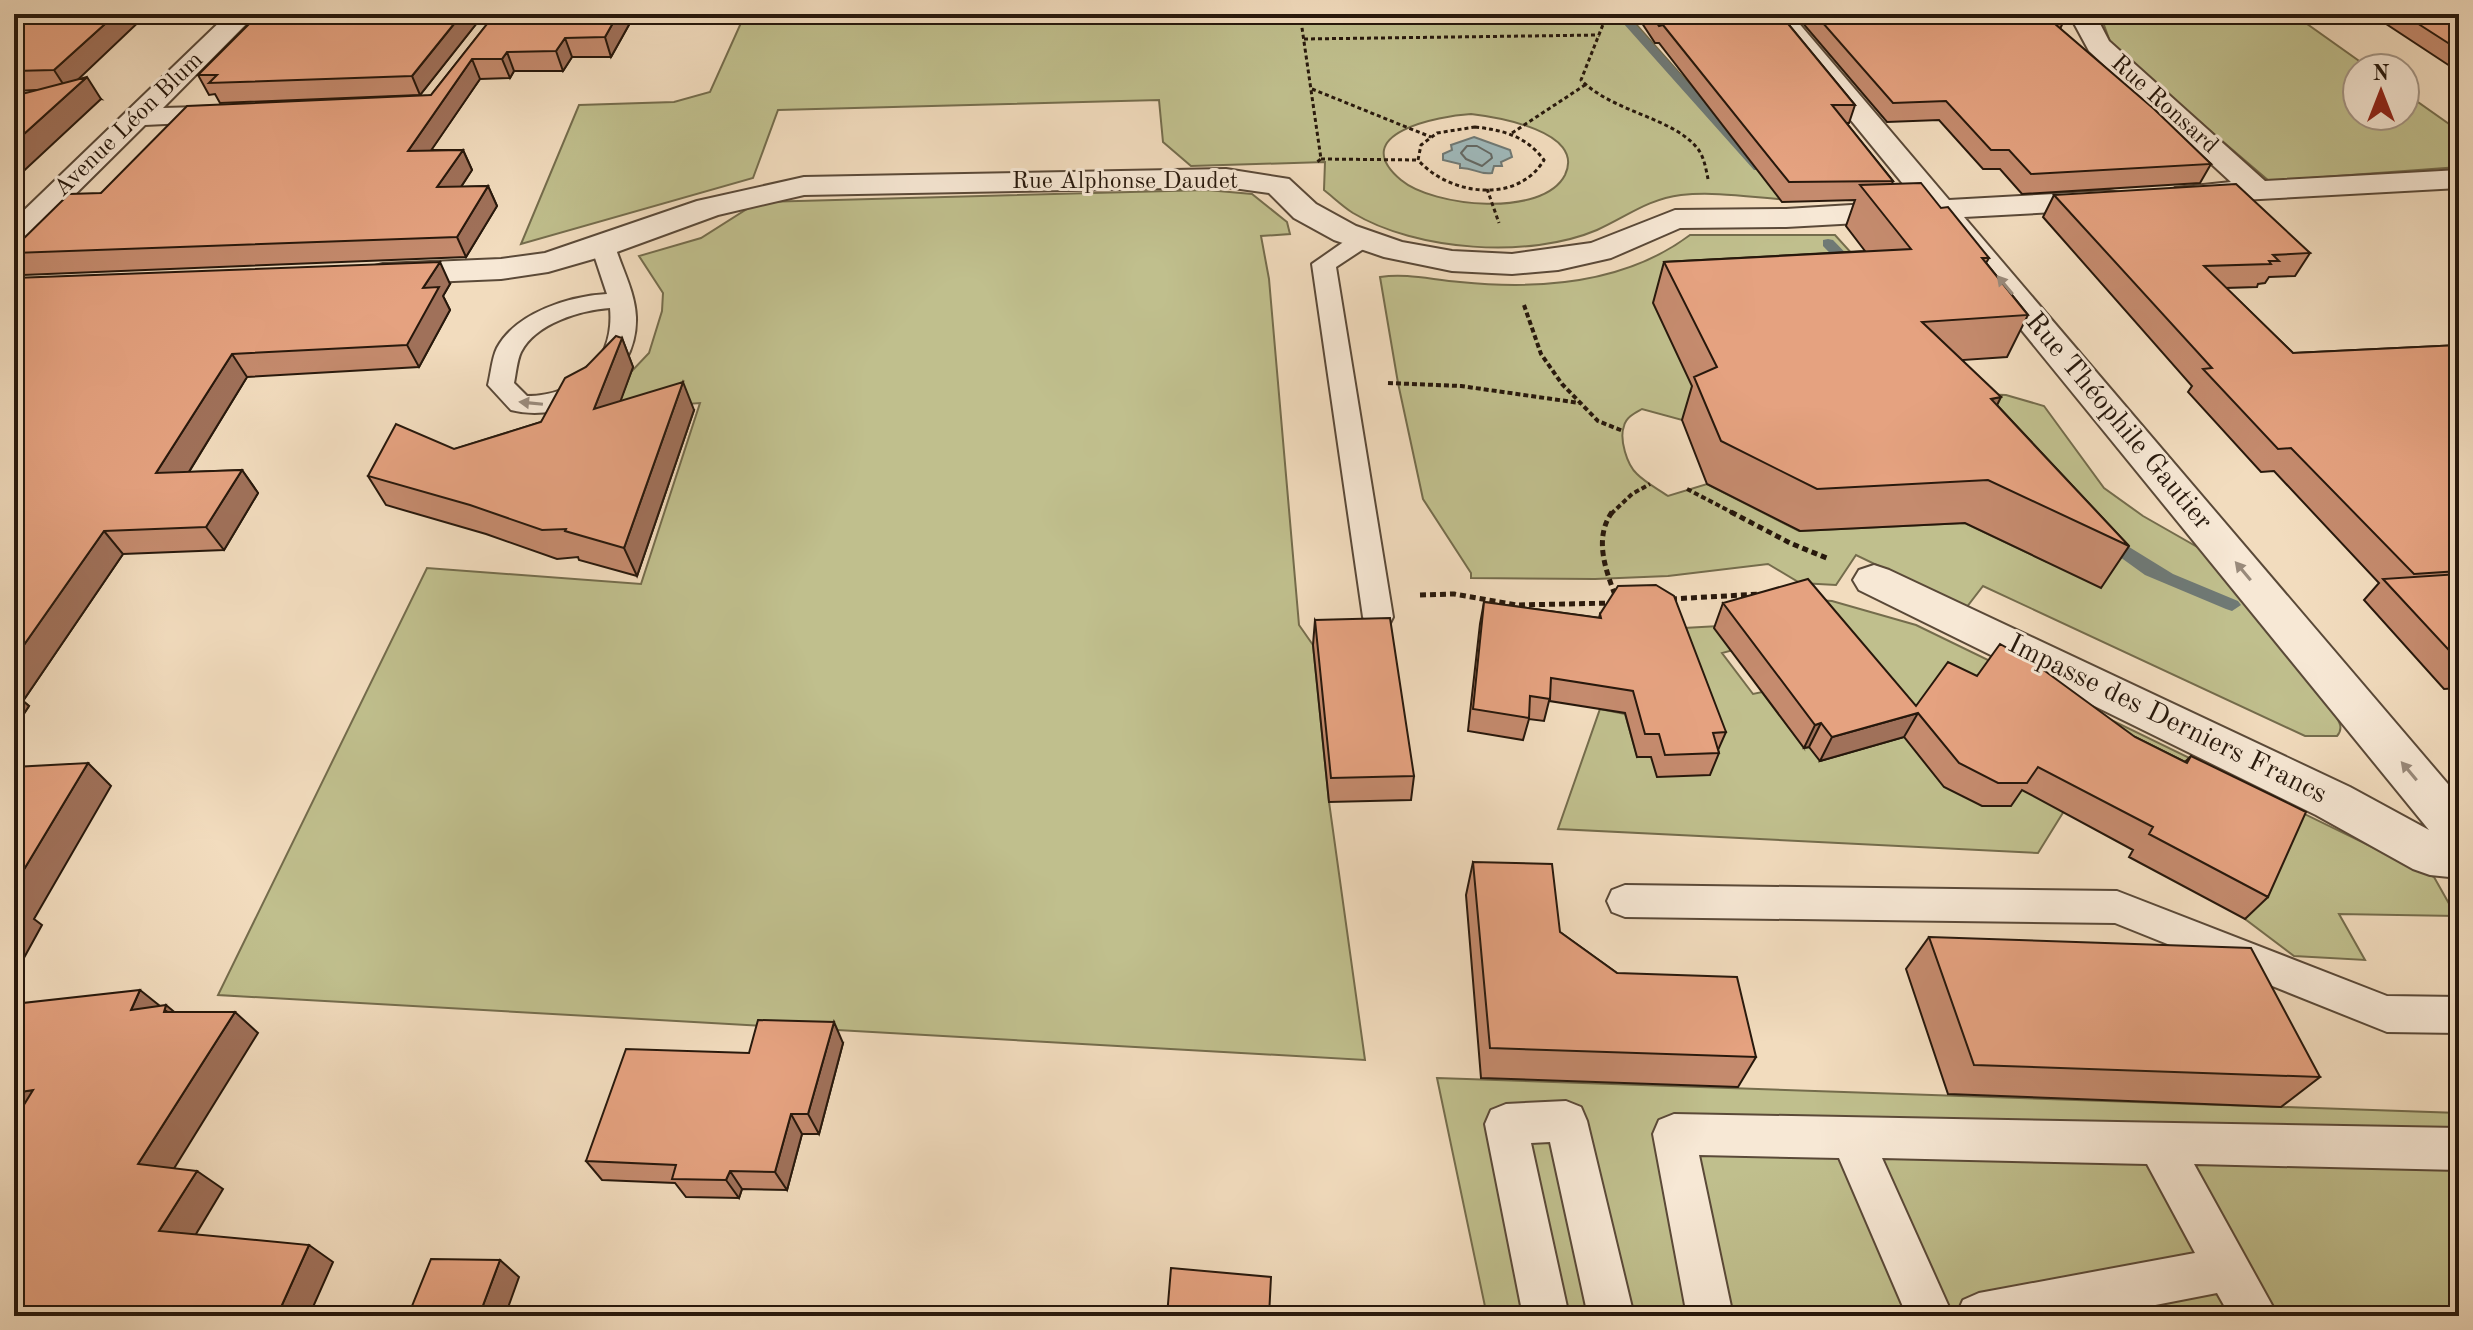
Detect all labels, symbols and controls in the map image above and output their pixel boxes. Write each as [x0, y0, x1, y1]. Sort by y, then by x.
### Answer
street label: Avenue Léon Blum [50, 48, 208, 202]
street label: Rue Ronsard [2106, 51, 2222, 159]
north arrow [2341, 52, 2421, 132]
text: N [2373, 63, 2390, 85]
street label: Rue Alphonse Daudet [1012, 170, 1238, 194]
one-way arrow [1997, 276, 2014, 296]
street label: Rue Théophile Gautier [2019, 308, 2217, 536]
one-way arrow [519, 397, 544, 410]
one-way arrow [2235, 561, 2252, 581]
street label: Impasse des Derniers Francs [2003, 630, 2331, 810]
one-way arrow [2401, 761, 2418, 781]

